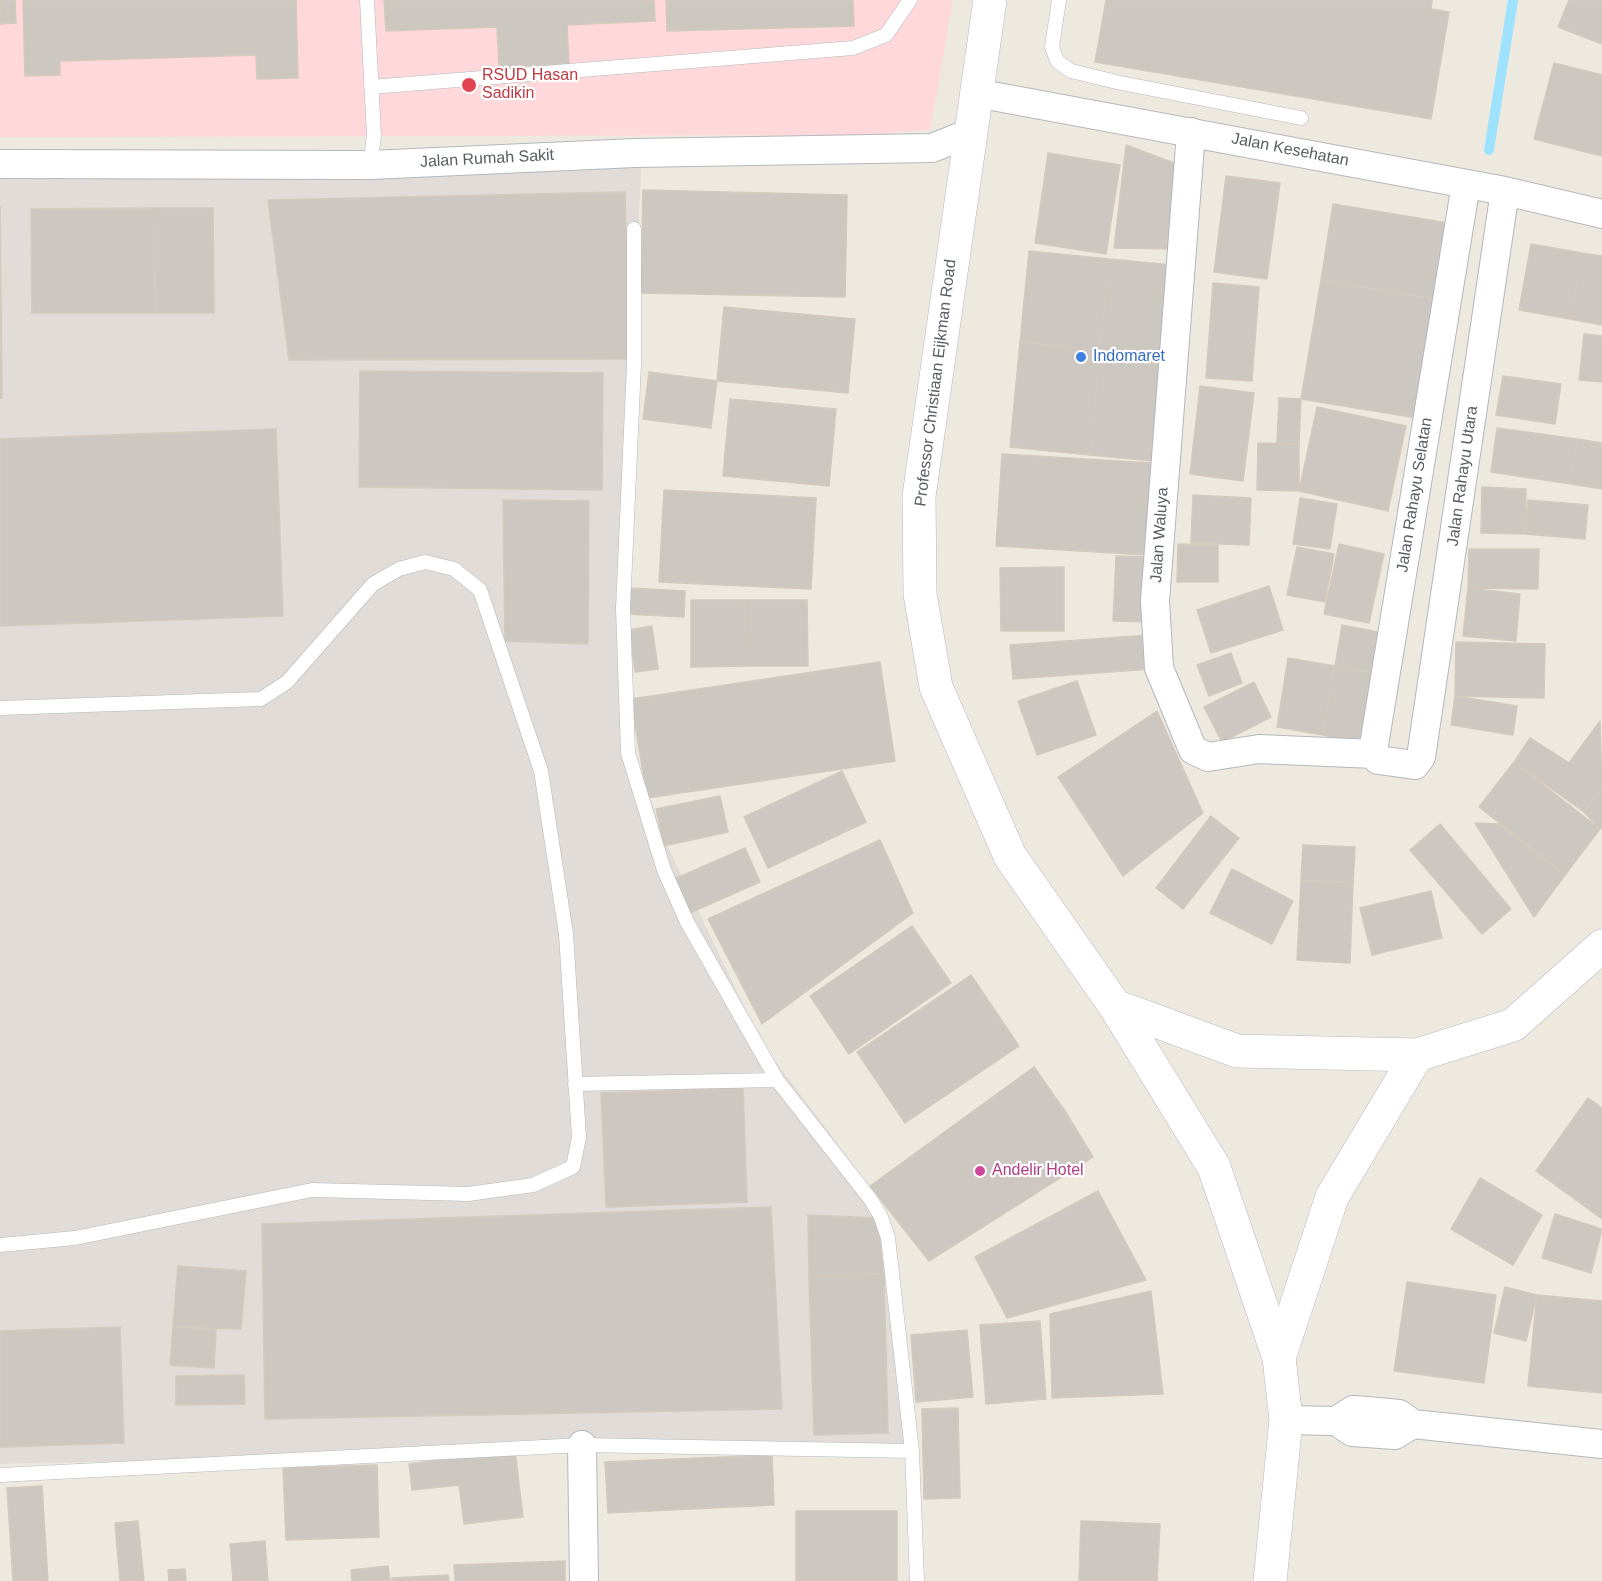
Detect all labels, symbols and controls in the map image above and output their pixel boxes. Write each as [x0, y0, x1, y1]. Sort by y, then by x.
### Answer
place label: RSUD Hasan Sadikin [482, 66, 578, 104]
marker: RSUD Hasan Sadikin [460, 76, 478, 94]
street label: Jalan Kesehatan [1230, 129, 1350, 171]
street label: Jalan Rumah Sakit [419, 146, 555, 172]
street label: Professor Christiaan Eijkman Road [911, 258, 961, 508]
place label: Indomaret [1093, 347, 1165, 367]
marker: Indomaret [1074, 350, 1088, 364]
street label: Jalan Rahayu Utara [1444, 405, 1482, 547]
street label: Jalan Rahayu Selatan [1393, 416, 1437, 574]
street label: Jalan Waluya [1147, 487, 1173, 583]
place label: Andelir Hotel [992, 1161, 1084, 1181]
marker: Andelir Hotel [973, 1164, 987, 1178]

